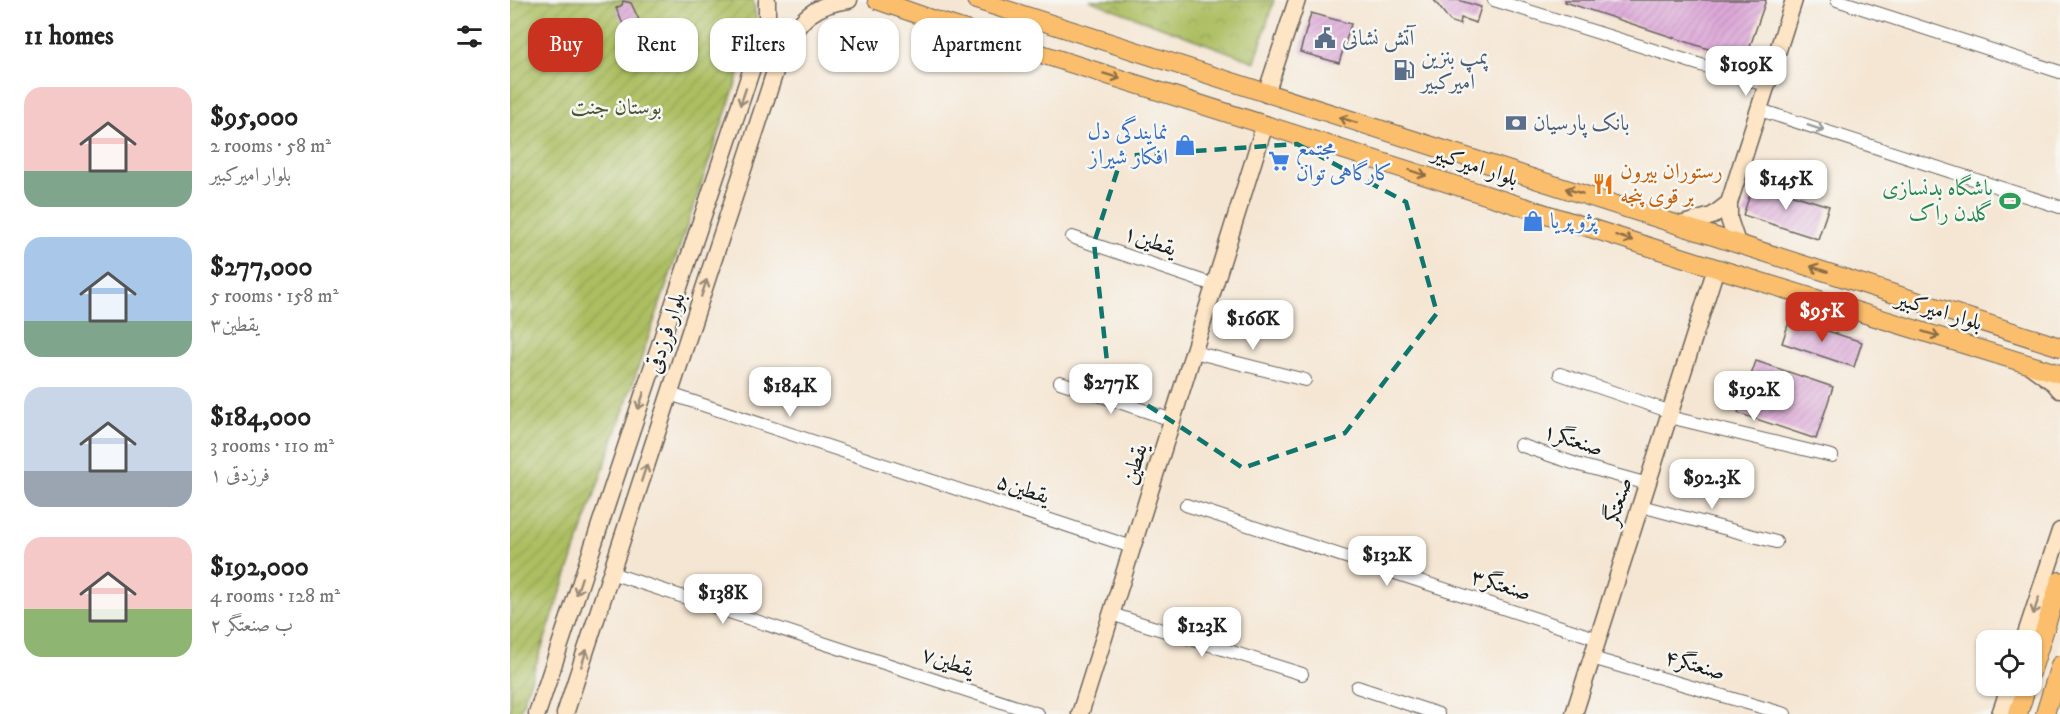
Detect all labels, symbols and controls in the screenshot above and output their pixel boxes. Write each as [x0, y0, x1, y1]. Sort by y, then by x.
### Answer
chip: Buy [528, 18, 603, 72]
chip: Rent [615, 18, 698, 72]
chip: Filters [710, 18, 806, 72]
chip: New [818, 18, 899, 72]
chip: Apartment [911, 18, 1043, 72]
text: 11 homes [24, 20, 114, 53]
icon: filters [453, 20, 486, 53]
place label: آتش نشانی [1342, 24, 1417, 53]
public building icon: آتش نشانی [1313, 26, 1337, 50]
place label: پمپ بنزین امیرکبیر [1419, 44, 1489, 96]
pin: $109K [1704, 46, 1788, 97]
text: $109K [1720, 53, 1772, 78]
fuel station icon: پمپ بنزین امیرکبیر [1392, 58, 1416, 82]
one-way arrow [1102, 71, 1121, 82]
one-way arrow [736, 87, 747, 106]
park label: بوستان جنت [570, 94, 662, 121]
text: $95,000 [210, 101, 298, 134]
place label: بانک پارسیان [1533, 110, 1630, 139]
icon: home [72, 111, 144, 183]
bank icon: بانک پارسیان [1504, 111, 1528, 135]
one-way arrow [1339, 114, 1358, 125]
place label: نمایندگی دل افکار شیراز [1087, 115, 1168, 171]
one-way arrow [1806, 123, 1825, 134]
shop icon: نمایندگی دل افکار شیراز [1173, 133, 1197, 157]
text: 2 rooms · 58 m² [210, 134, 331, 159]
place label: مجتمع کارگاهی توان [1296, 135, 1392, 187]
street label: بلوار امیرکبیر [1427, 139, 1522, 193]
supermarket icon: مجتمع کارگاهی توان [1267, 149, 1291, 173]
place label: رستوران بیرون بر قوی پنجه [1620, 158, 1723, 210]
pin: $145K [1744, 160, 1828, 211]
text: بلوار امیرکبیر [210, 163, 291, 188]
text: $145K [1759, 167, 1813, 192]
one-way arrow [1408, 168, 1427, 179]
restaurant icon: رستوران بیرون بر قوی پنجه [1591, 172, 1615, 196]
place label: باشگاه بدنسازی گلدن راک [1882, 174, 1993, 227]
one-way arrow [1564, 185, 1583, 196]
sports icon: باشگاه بدنسازی گلدن راک [1998, 189, 2022, 213]
place label: پژو پریا [1550, 208, 1598, 235]
shop icon: پژو پریا [1521, 209, 1545, 233]
street label: یقطین۱ [1120, 219, 1182, 263]
one-way arrow [1614, 234, 1633, 245]
text: $277,000 [210, 251, 313, 284]
icon: home [72, 261, 144, 333]
one-way arrow [1810, 263, 1829, 274]
one-way arrow [700, 279, 711, 298]
text: 5 rooms · 158 m² [210, 284, 339, 309]
street label: بلوار امیرکبیر [1890, 284, 1986, 337]
street label: بلوار فرزدقی [640, 289, 692, 377]
pin: $95K [1786, 292, 1858, 343]
text: $95K [1800, 299, 1844, 324]
pin: $166K [1211, 300, 1295, 351]
text: $166K [1226, 307, 1280, 332]
text: یقطین۳ [210, 313, 259, 338]
one-way arrow [1921, 329, 1940, 340]
pin: $277K [1069, 364, 1153, 415]
pin: $184K [748, 367, 832, 418]
text: $277K [1083, 371, 1139, 396]
pin: $192K [1712, 371, 1796, 422]
text: $184K [763, 374, 817, 399]
text: $192K [1728, 378, 1780, 403]
one-way arrow [634, 391, 645, 410]
text: $184,000 [210, 401, 311, 434]
icon: home [72, 411, 144, 483]
street label: صنعتگر۱ [1540, 418, 1606, 462]
text: 3 rooms · 110 m² [210, 434, 334, 459]
street label: یقطین [1116, 439, 1154, 488]
pin: $92.3K [1663, 459, 1761, 510]
text: فرزدقی ۱ [210, 463, 270, 488]
one-way arrow [639, 464, 650, 483]
text: $92.3K [1683, 466, 1741, 491]
street label: یقطین۵ [993, 468, 1055, 511]
street label: صنعتگر [1597, 474, 1638, 530]
pin: $132K [1345, 536, 1429, 587]
text: $132K [1362, 543, 1412, 568]
text: $192,000 [210, 551, 309, 584]
icon: home [72, 561, 144, 633]
street label: صنعتگر۳ [1468, 563, 1534, 607]
pin: $138K [681, 574, 765, 625]
one-way arrow [573, 576, 584, 595]
text: $138K [698, 581, 748, 606]
text: 4 rooms · 128 m² [210, 584, 340, 609]
one-way arrow [2029, 596, 2040, 615]
pin: $123K [1160, 607, 1244, 658]
text: ۲ ب صنعتگر [210, 613, 293, 638]
text: $123K [1177, 614, 1227, 639]
map controls [1976, 630, 2042, 696]
button: locate [1976, 630, 2042, 696]
street label: یقطین۷ [918, 641, 980, 684]
street label: صنعتگر۴ [1662, 644, 1728, 686]
one-way arrow [579, 649, 590, 668]

